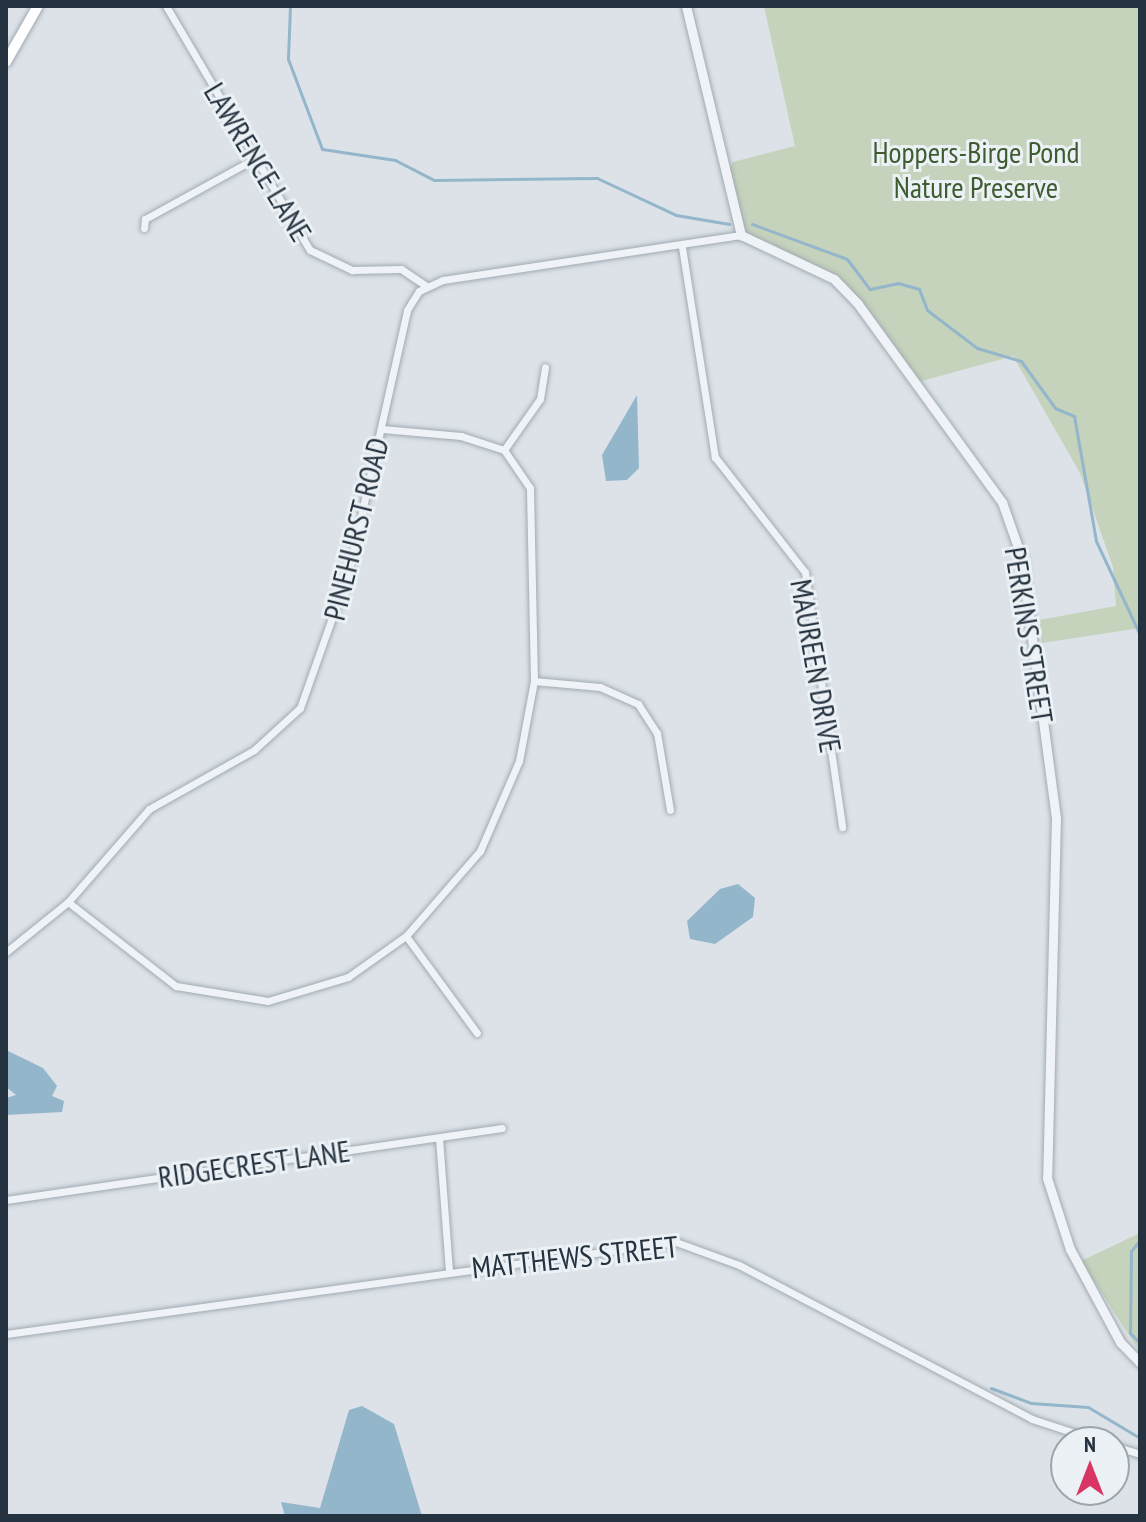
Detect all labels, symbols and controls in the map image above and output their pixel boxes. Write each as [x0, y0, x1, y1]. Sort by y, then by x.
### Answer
street label: LAWRENCE LANE [197, 76, 319, 248]
park label: Hoppers-Birge Pond Nature Preserve [873, 134, 1079, 204]
street label: PINEHURST ROAD [316, 434, 396, 624]
street label: PERKINS STREET [997, 544, 1061, 726]
street label: MAUREEN DRIVE [783, 576, 849, 756]
street label: RIDGECREST LANE [155, 1133, 353, 1195]
street label: MATTHEWS STREET [470, 1228, 680, 1286]
north arrow [1050, 1426, 1130, 1506]
text: N [1084, 1430, 1096, 1458]

